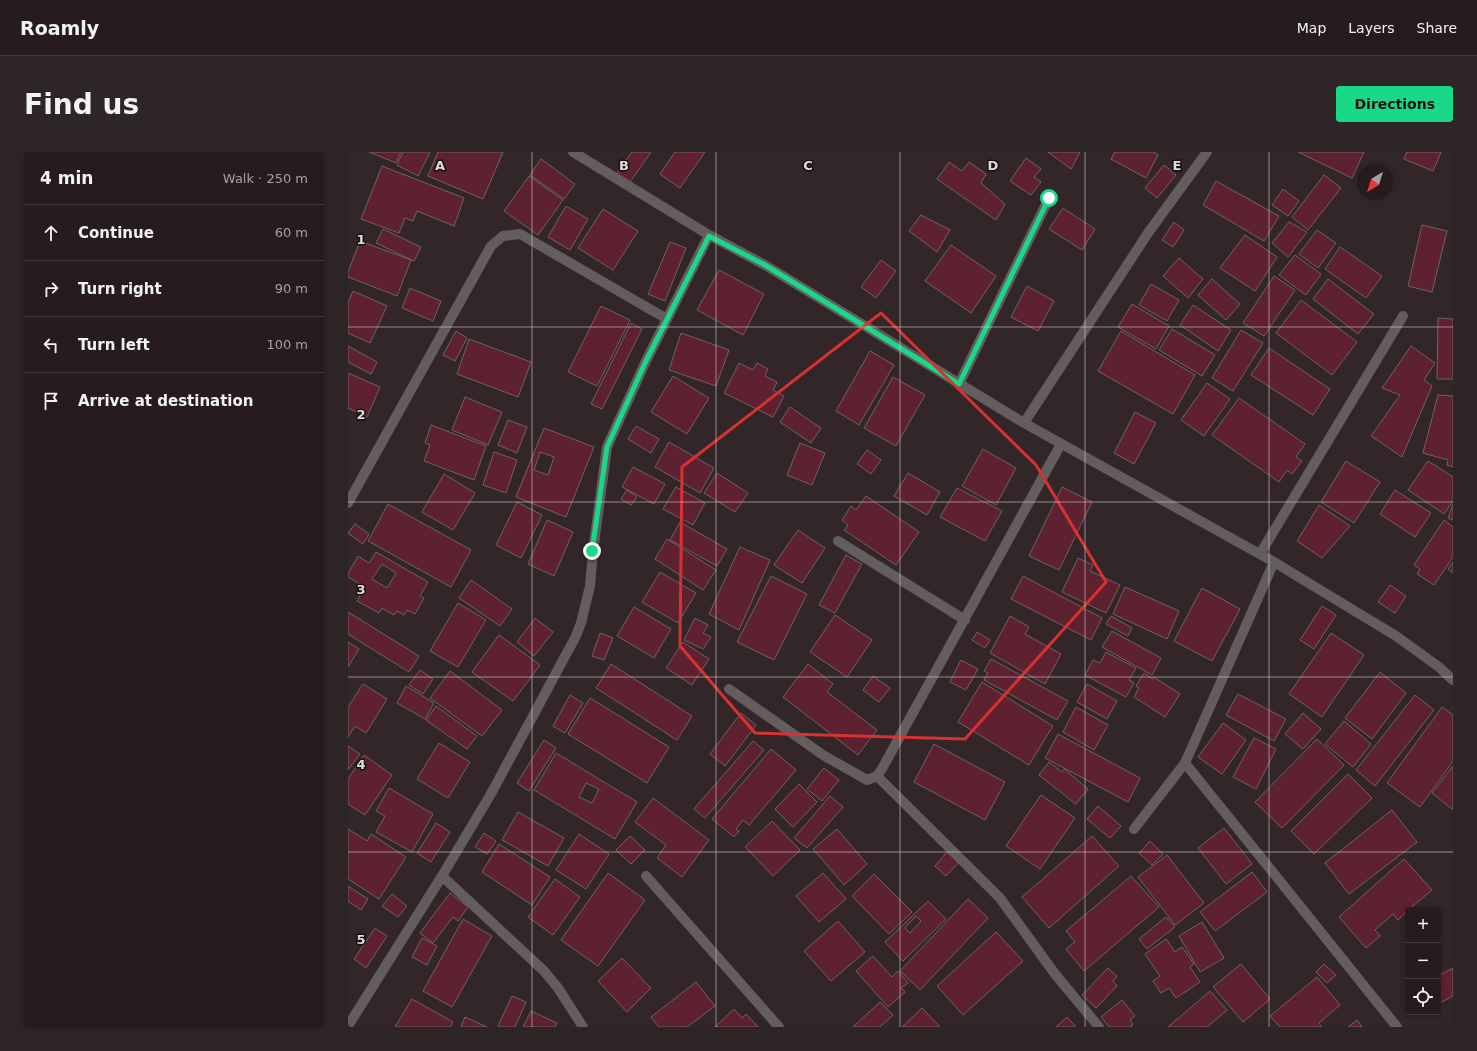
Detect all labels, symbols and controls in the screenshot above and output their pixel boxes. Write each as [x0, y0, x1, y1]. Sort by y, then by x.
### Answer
text: Roamly [20, 17, 99, 39]
text: Map [1297, 20, 1326, 36]
text: Layers [1348, 20, 1395, 36]
text: Share [1417, 20, 1457, 36]
button: Directions [1336, 86, 1453, 122]
text: Find us [24, 88, 139, 121]
text: A [435, 158, 445, 173]
text: B [619, 158, 629, 173]
text: C [803, 158, 813, 173]
text: D [988, 158, 999, 173]
text: E [1173, 158, 1181, 173]
north arrow [1357, 164, 1393, 200]
text: 4 min [40, 168, 93, 188]
text: Walk · 250 m [223, 171, 308, 186]
route start [1040, 189, 1058, 207]
icon: ahead [40, 222, 62, 244]
text: Continue [78, 224, 154, 242]
text: 60 m [275, 225, 308, 240]
text: 1 [356, 232, 366, 247]
icon: right [40, 278, 62, 300]
text: Turn right [78, 280, 162, 298]
text: 90 m [275, 281, 308, 296]
icon: left [40, 334, 62, 356]
text: Turn left [78, 336, 150, 354]
text: 100 m [266, 337, 308, 352]
icon: arrive [40, 390, 62, 412]
text: Arrive at destination [78, 392, 253, 410]
text: 2 [356, 407, 366, 422]
route end [583, 542, 601, 560]
text: 3 [356, 582, 366, 597]
text: 4 [356, 757, 366, 772]
map controls [1405, 907, 1441, 1015]
button: + [1405, 907, 1441, 943]
text: 5 [356, 932, 366, 947]
button: − [1405, 943, 1441, 979]
button: locate [1405, 979, 1441, 1015]

